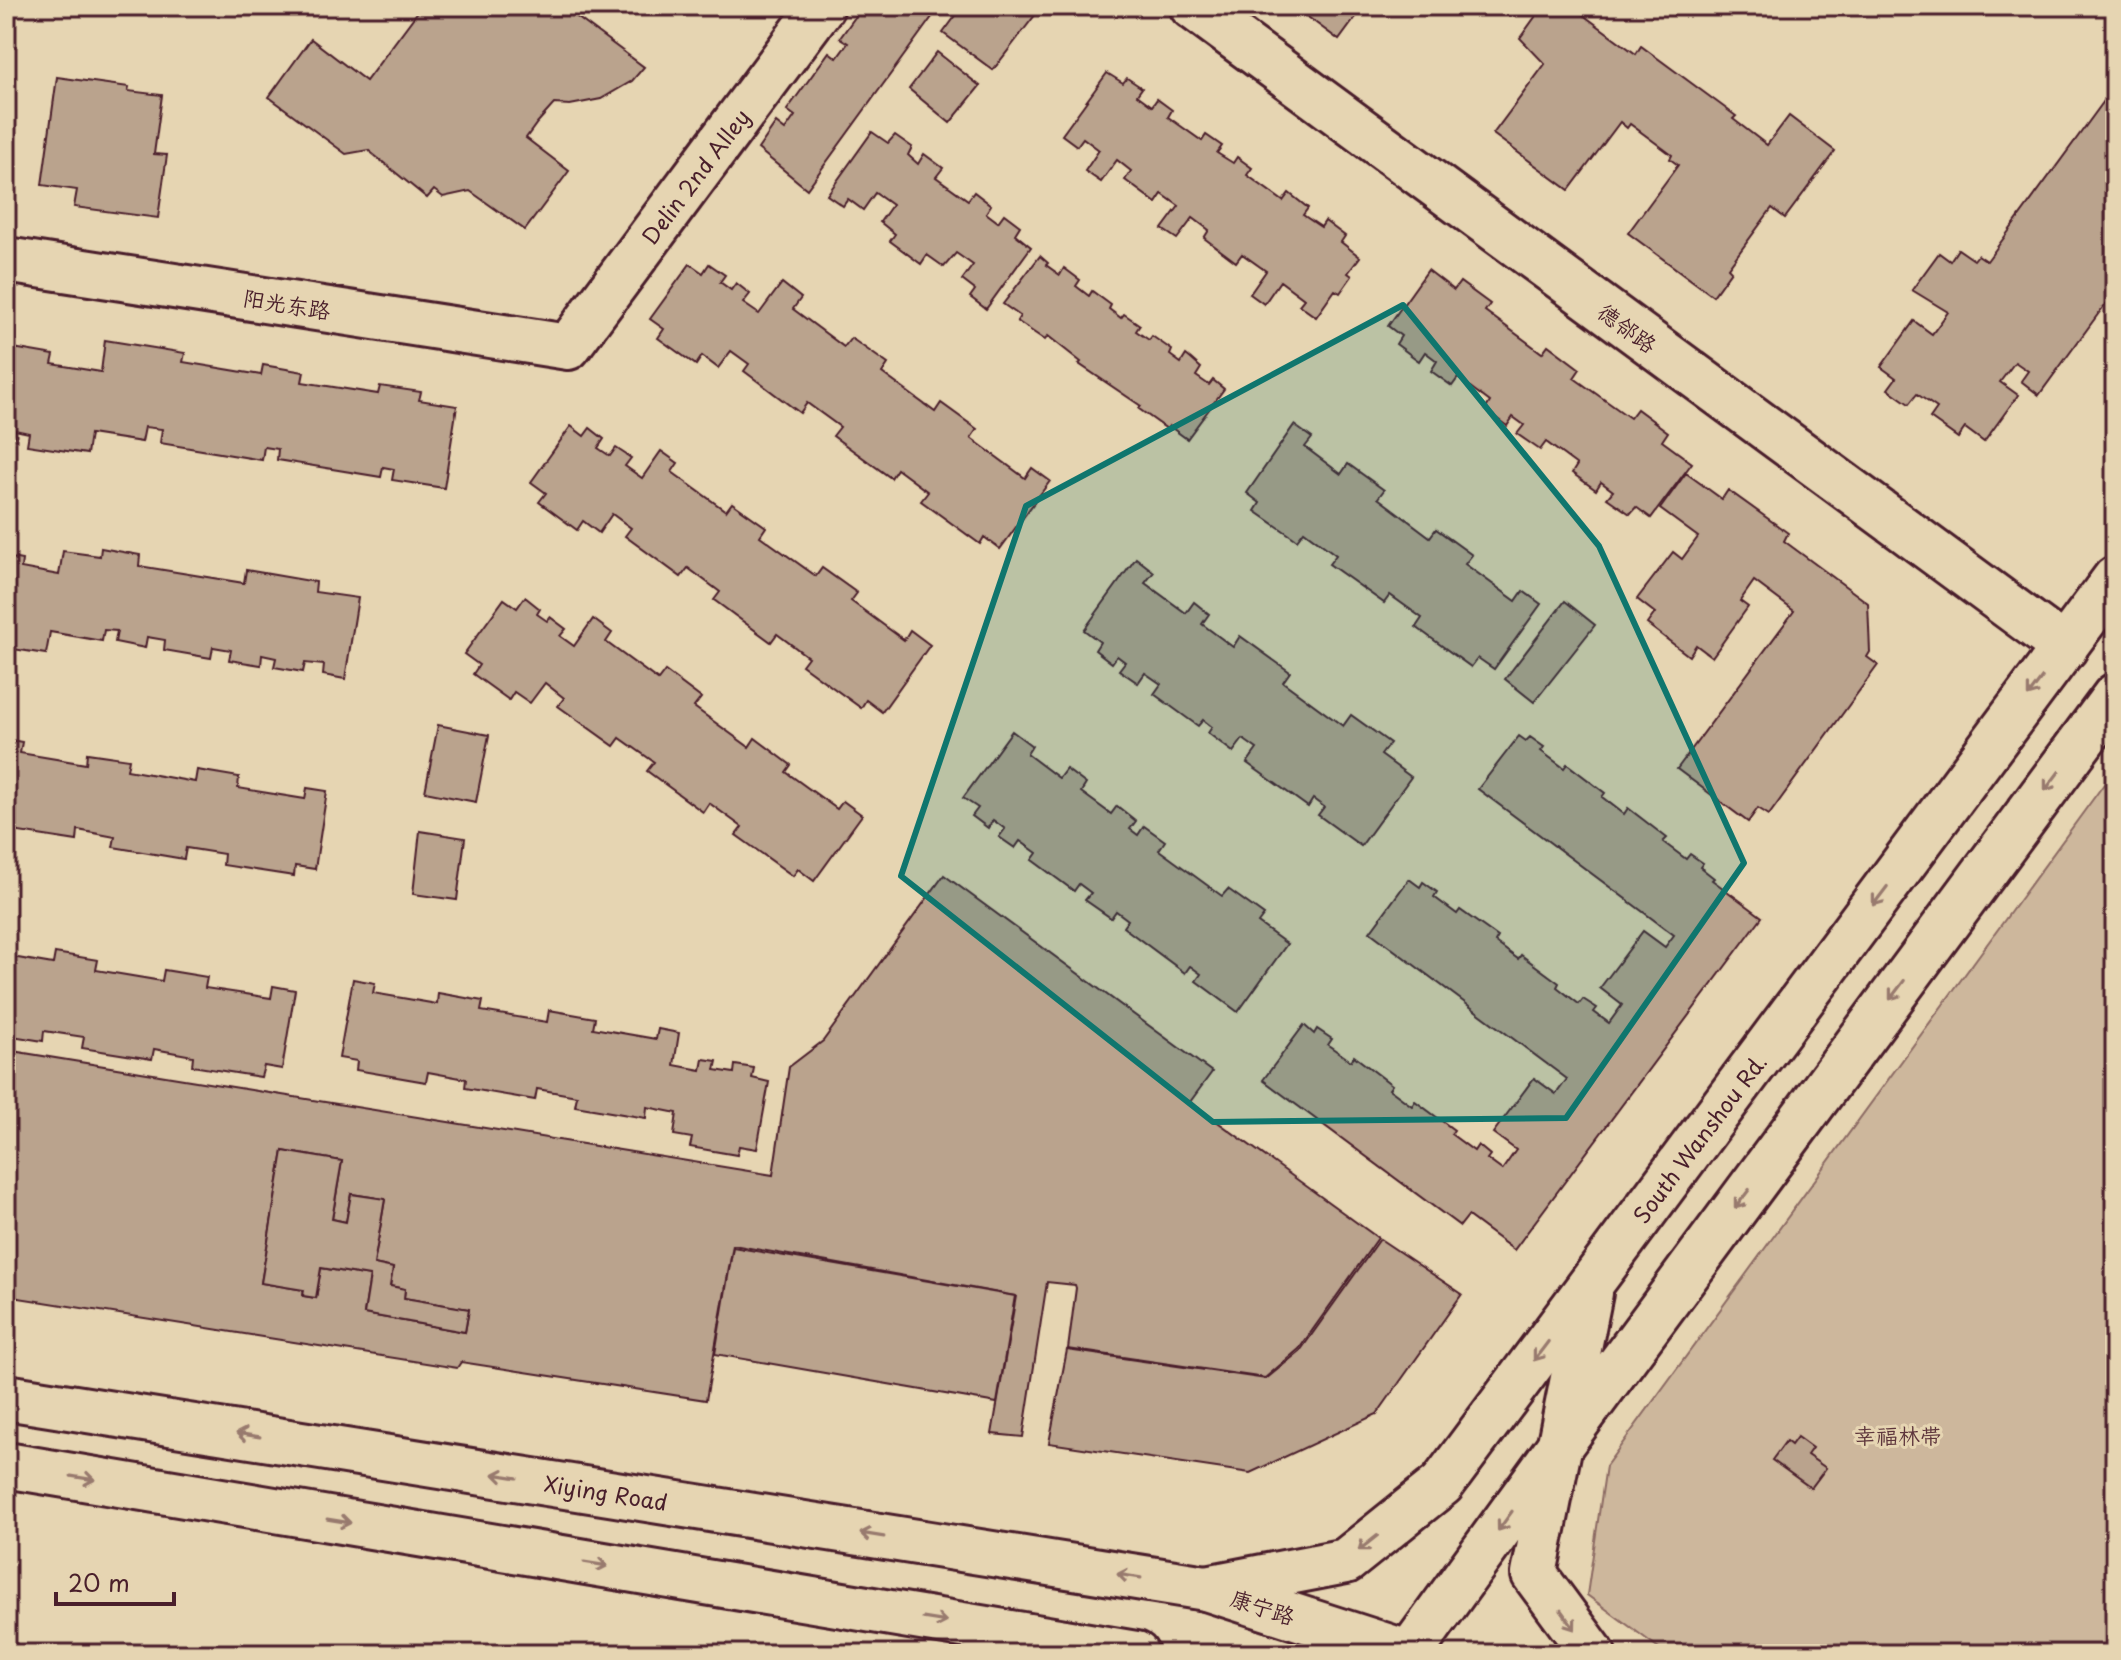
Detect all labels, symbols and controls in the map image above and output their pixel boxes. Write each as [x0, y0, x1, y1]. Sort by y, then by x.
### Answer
street label: Delin 2nd Alley [633, 101, 757, 251]
street label: 阳光东路 [241, 280, 333, 326]
street label: 德邻路 [1592, 294, 1664, 360]
one-way arrow [2027, 676, 2044, 697]
one-way arrow [2044, 770, 2061, 791]
one-way arrow [1872, 884, 1888, 906]
one-way arrow [1889, 979, 1906, 1000]
street label: South Wanshou Rd. [1624, 1046, 1774, 1230]
one-way arrow [1734, 1188, 1751, 1209]
one-way arrow [1533, 1340, 1550, 1362]
park label: 幸福林带 [1854, 1418, 1942, 1451]
one-way arrow [236, 1427, 261, 1442]
street label: Xiying Road [542, 1466, 670, 1518]
one-way arrow [492, 1468, 518, 1483]
one-way arrow [70, 1471, 95, 1486]
one-way arrow [1497, 1510, 1514, 1531]
one-way arrow [326, 1514, 352, 1529]
one-way arrow [860, 1527, 885, 1542]
one-way arrow [1358, 1534, 1379, 1551]
scale bar [56, 1556, 174, 1606]
one-way arrow [583, 1557, 608, 1572]
text: 20 m [68, 1564, 130, 1600]
one-way arrow [1117, 1568, 1142, 1583]
street label: 康宁路 [1227, 1580, 1299, 1632]
one-way arrow [1559, 1609, 1576, 1630]
one-way arrow [922, 1614, 947, 1629]

